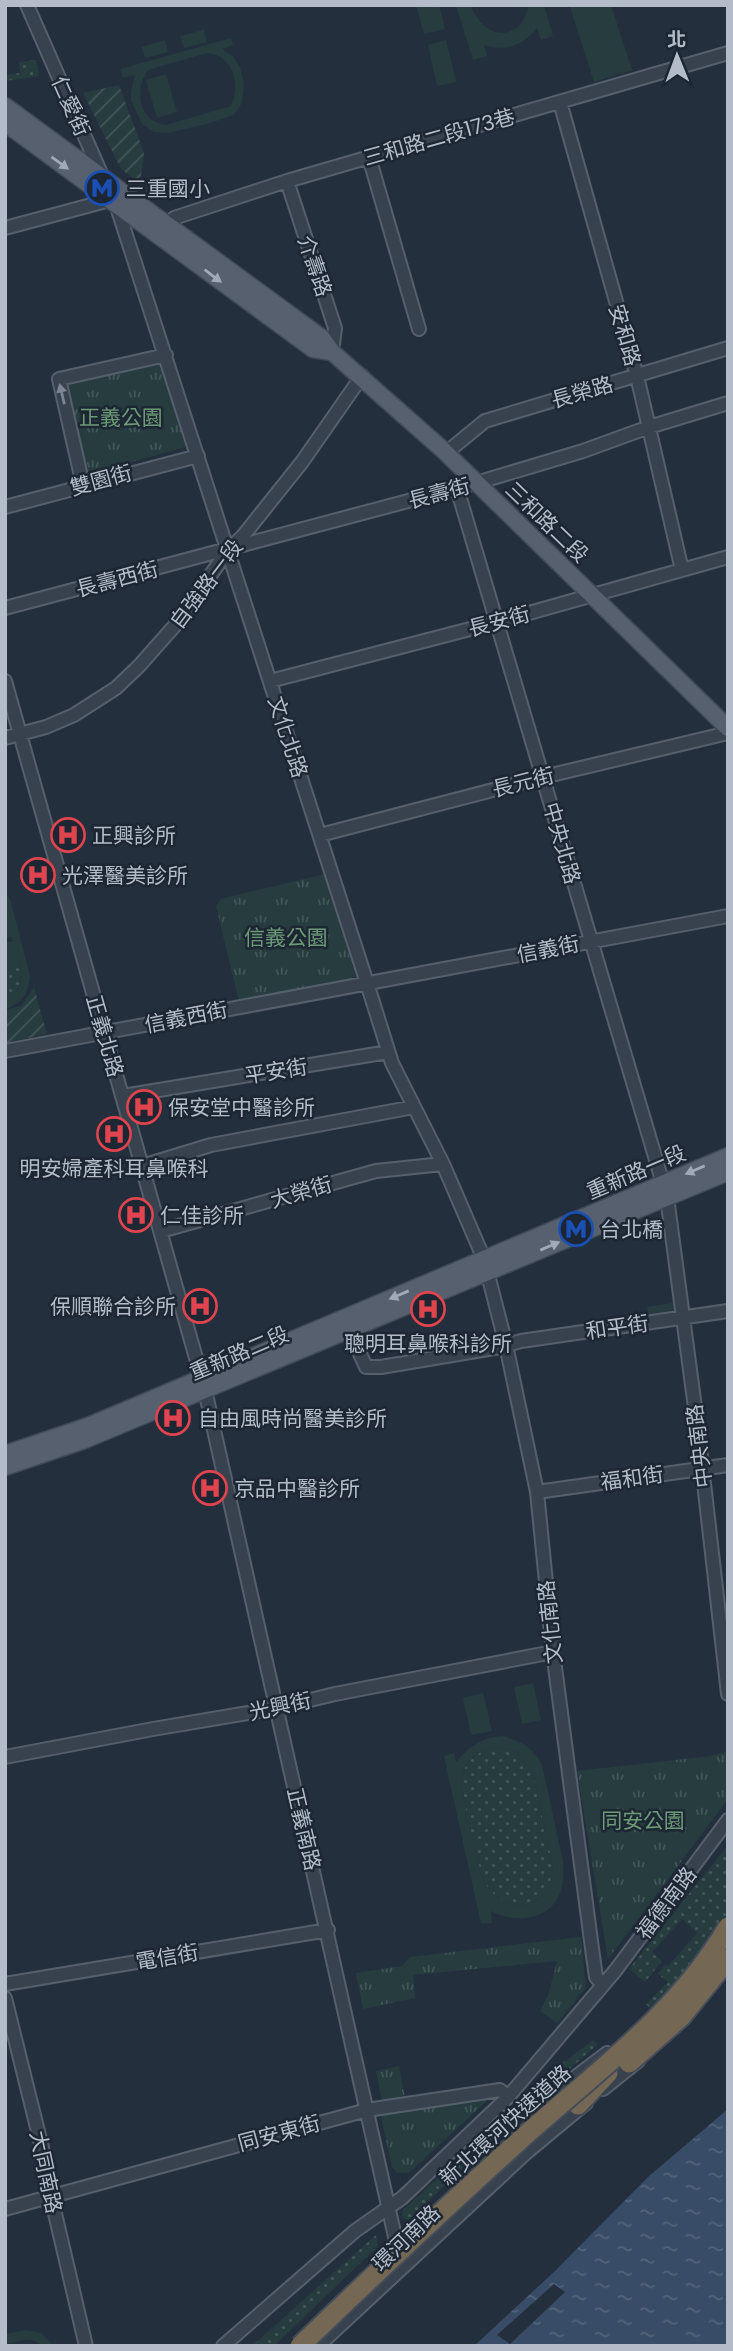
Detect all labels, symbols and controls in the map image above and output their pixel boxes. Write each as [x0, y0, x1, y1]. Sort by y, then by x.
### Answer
north arrow [642, 21, 712, 91]
text: 北 [667, 26, 686, 53]
street label: 仁愛街 [45, 71, 97, 141]
street label: 三和路二段173巷 [360, 101, 518, 173]
one-way arrow [51, 156, 69, 170]
metro station icon: 三重國小 [83, 169, 121, 207]
place label: 三重國小 [126, 174, 210, 203]
street label: 介壽路 [291, 231, 339, 301]
one-way arrow [204, 268, 222, 282]
street label: 安和路 [602, 301, 648, 369]
street label: 長榮路 [548, 369, 616, 415]
one-way arrow [56, 383, 67, 405]
park label: 正義公園 [79, 403, 163, 432]
street label: 雙園街 [67, 458, 135, 502]
street label: 長壽街 [405, 471, 473, 515]
street label: 三和路二段 [499, 475, 595, 569]
street label: 自強路一段 [163, 533, 249, 635]
street label: 長壽西街 [73, 554, 161, 604]
street label: 長安街 [465, 599, 533, 643]
street label: 文化北路 [261, 693, 315, 781]
street label: 長元街 [489, 760, 557, 804]
street label: 中央北路 [536, 799, 588, 887]
hospital icon: 正興診所 [49, 816, 87, 854]
place label: 正興診所 [92, 821, 176, 850]
hospital icon: 光澤醫美診所 [19, 856, 57, 894]
place label: 光澤醫美診所 [62, 861, 188, 890]
park label: 信義公園 [244, 923, 328, 952]
street label: 信義街 [514, 929, 582, 969]
street label: 正義北路 [79, 992, 131, 1080]
street label: 信義西街 [142, 995, 230, 1039]
street label: 平安街 [243, 1052, 309, 1090]
hospital icon: 保安堂中醫診所 [125, 1088, 163, 1126]
place label: 保安堂中醫診所 [168, 1093, 315, 1122]
hospital icon: 明安婦產科耳鼻喉科 [95, 1115, 133, 1153]
street label: 重新路一段 [582, 1138, 690, 1206]
place label: 明安婦產科耳鼻喉科 [20, 1154, 209, 1183]
one-way arrow [685, 1165, 706, 1176]
street label: 大榮街 [267, 1169, 335, 1215]
hospital icon: 仁佳診所 [117, 1196, 155, 1234]
place label: 仁佳診所 [160, 1201, 244, 1230]
metro station icon: 台北橋 [557, 1210, 595, 1248]
place label: 台北橋 [600, 1215, 663, 1244]
one-way arrow [540, 1240, 561, 1251]
hospital icon: 保順聯合診所 [181, 1287, 219, 1325]
one-way arrow [388, 1290, 409, 1301]
hospital icon: 聰明耳鼻喉科診所 [409, 1290, 447, 1328]
place label: 保順聯合診所 [50, 1292, 176, 1321]
street label: 和平街 [584, 1308, 650, 1346]
street label: 重新路二段 [185, 1319, 293, 1387]
place label: 聰明耳鼻喉科診所 [344, 1329, 512, 1358]
hospital icon: 自由風時尚醫美診所 [154, 1399, 192, 1437]
street label: 中央南路 [679, 1403, 719, 1489]
place label: 自由風時尚醫美診所 [198, 1404, 387, 1433]
street label: 福和街 [599, 1459, 665, 1497]
hospital icon: 京品中醫診所 [191, 1469, 229, 1507]
place label: 京品中醫診所 [234, 1474, 360, 1503]
street label: 文化南路 [531, 1579, 569, 1665]
street label: 光興街 [246, 1685, 314, 1727]
street label: 正義南路 [280, 1785, 328, 1873]
park label: 同安公園 [601, 1806, 685, 1835]
street label: 福德南路 [629, 1861, 703, 1945]
street label: 電信街 [133, 1937, 201, 1977]
street label: 新北環河快速道路 [433, 2058, 577, 2192]
street label: 同安東街 [235, 2108, 323, 2158]
street label: 大同南路 [23, 2128, 69, 2216]
street label: 環河南路 [366, 2198, 446, 2278]

